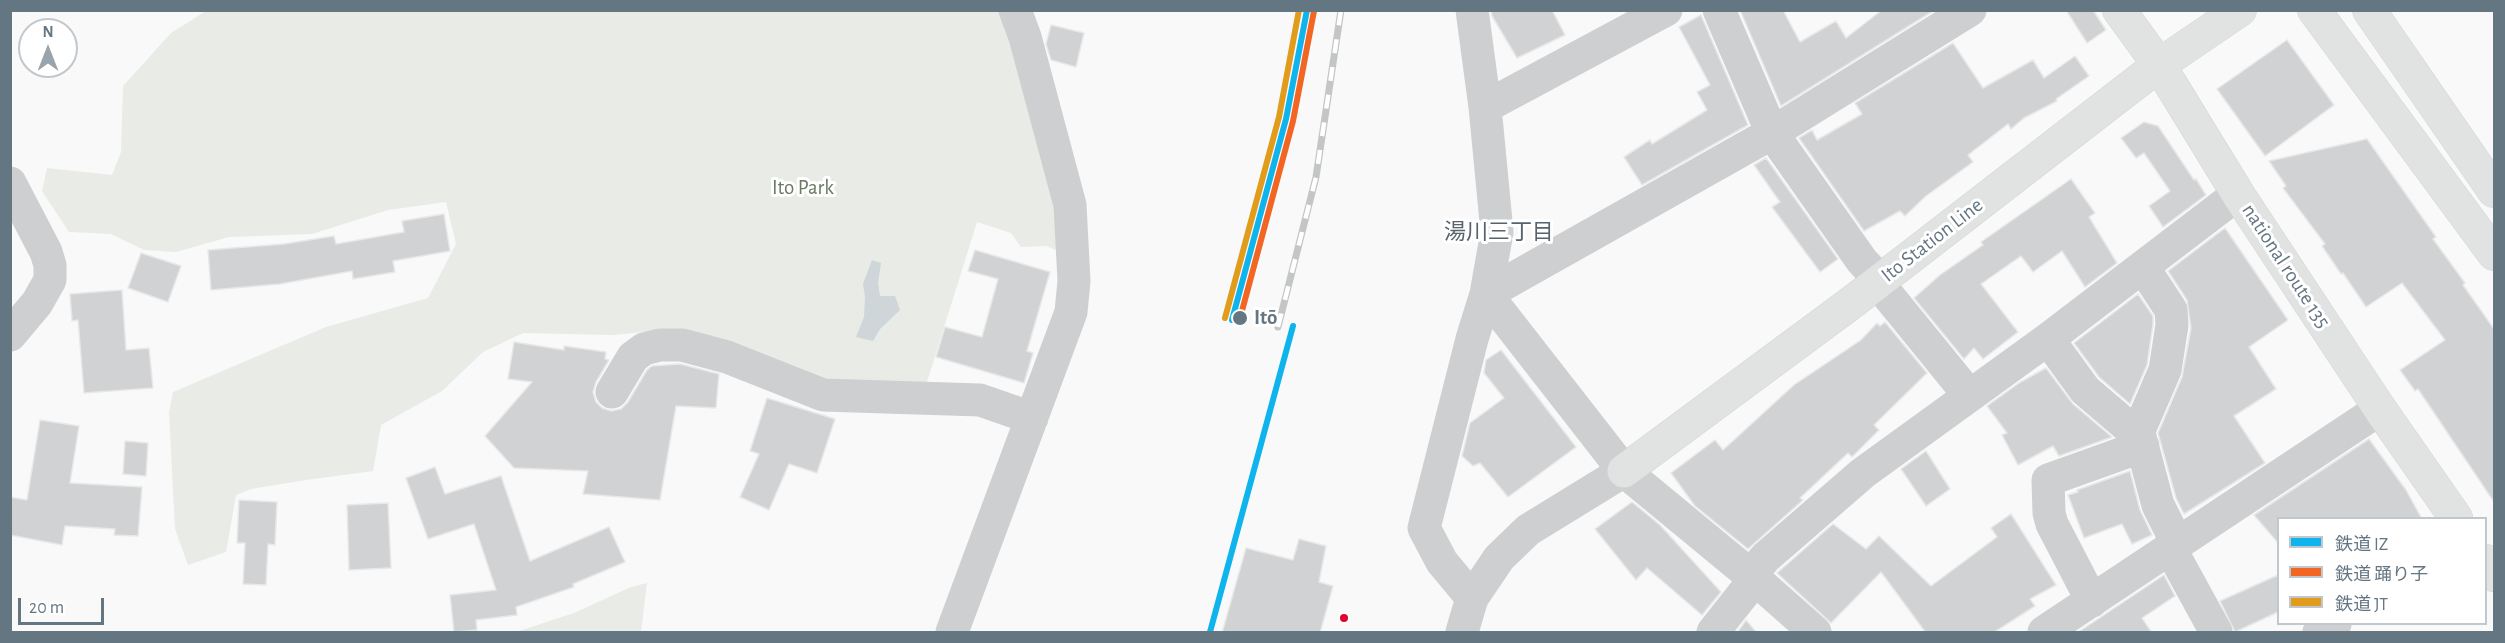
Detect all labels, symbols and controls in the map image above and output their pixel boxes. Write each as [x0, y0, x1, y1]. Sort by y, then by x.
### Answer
north arrow [18, 18, 78, 78]
text: N [42, 24, 54, 40]
park label: Ito Park [772, 175, 834, 201]
street label: Ito Station Line [1876, 192, 1988, 288]
street label: national route 135 [2236, 199, 2336, 333]
district label: 湯川三丁目 [1444, 219, 1554, 245]
place label: Itō [1254, 305, 1277, 331]
marker: Itō [1231, 309, 1249, 327]
legend [2277, 517, 2487, 625]
text: 鉄道 IZ [2335, 536, 2388, 554]
text: 鉄道 踊り子 [2335, 566, 2428, 584]
scale bar [21, 586, 106, 624]
text: 鉄道 JT [2335, 596, 2388, 614]
text: 20 m [29, 599, 64, 617]
unlabelled marker [1338, 612, 1350, 624]

